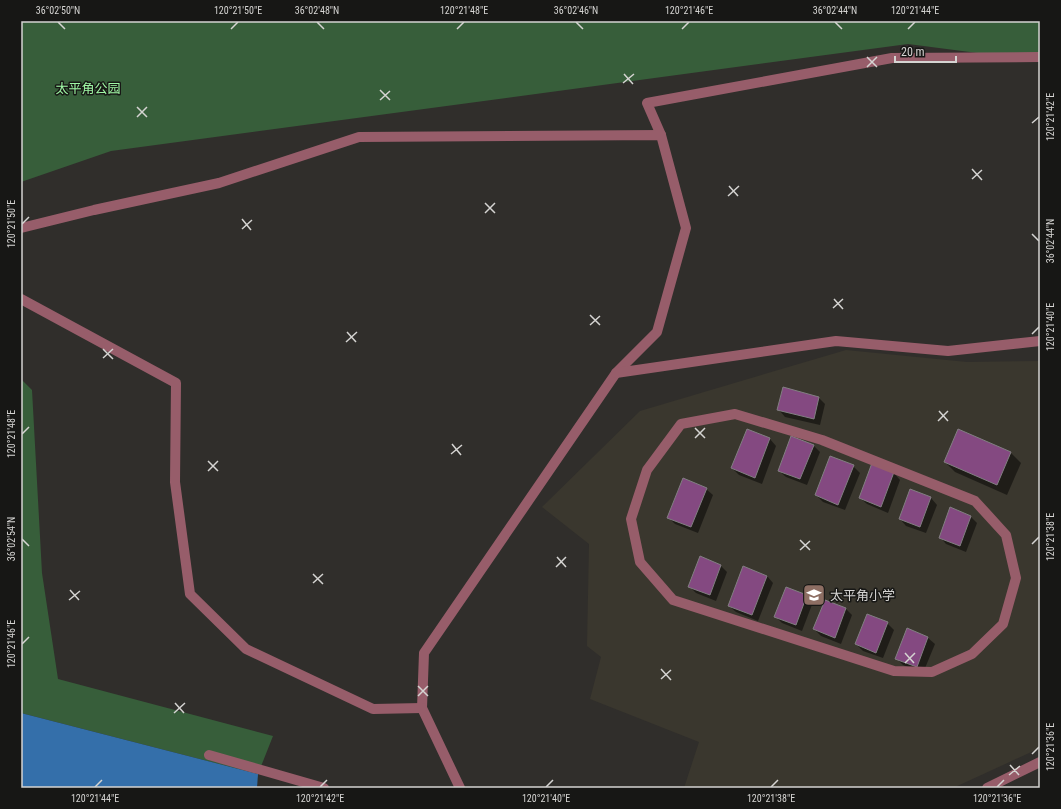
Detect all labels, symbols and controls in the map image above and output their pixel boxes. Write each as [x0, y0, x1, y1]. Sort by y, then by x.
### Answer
text: 36°02'50"N [36, 5, 80, 16]
text: 120°21'50"E [214, 5, 262, 16]
text: 36°02'48"N [295, 5, 339, 16]
text: 120°21'48"E [440, 5, 488, 16]
text: 36°02'46"N [554, 5, 598, 16]
text: 120°21'46"E [665, 5, 713, 16]
text: 36°02'44"N [813, 5, 857, 16]
text: 120°21'44"E [891, 5, 939, 16]
scale bar [895, 38, 956, 64]
text: 20 m [901, 45, 925, 59]
park label: 太平角公园 [55, 81, 121, 96]
text: 120°21'42"E [1045, 93, 1056, 141]
text: 120°21'50"E [6, 200, 17, 248]
text: 36°02'44"N [1045, 219, 1056, 263]
text: 120°21'40"E [1045, 303, 1056, 351]
text: 120°21'48"E [6, 410, 17, 458]
text: 120°21'38"E [1045, 513, 1056, 561]
text: 36°02'54"N [6, 517, 17, 561]
school or university icon: 太平角小学 [801, 582, 827, 608]
place label: 太平角小学 [830, 588, 895, 603]
text: 120°21'46"E [6, 620, 17, 668]
text: 120°21'36"E [1045, 723, 1056, 771]
text: 120°21'44"E [71, 793, 119, 804]
text: 120°21'42"E [296, 793, 344, 804]
text: 120°21'40"E [522, 793, 570, 804]
text: 120°21'38"E [747, 793, 795, 804]
text: 120°21'36"E [973, 793, 1021, 804]

